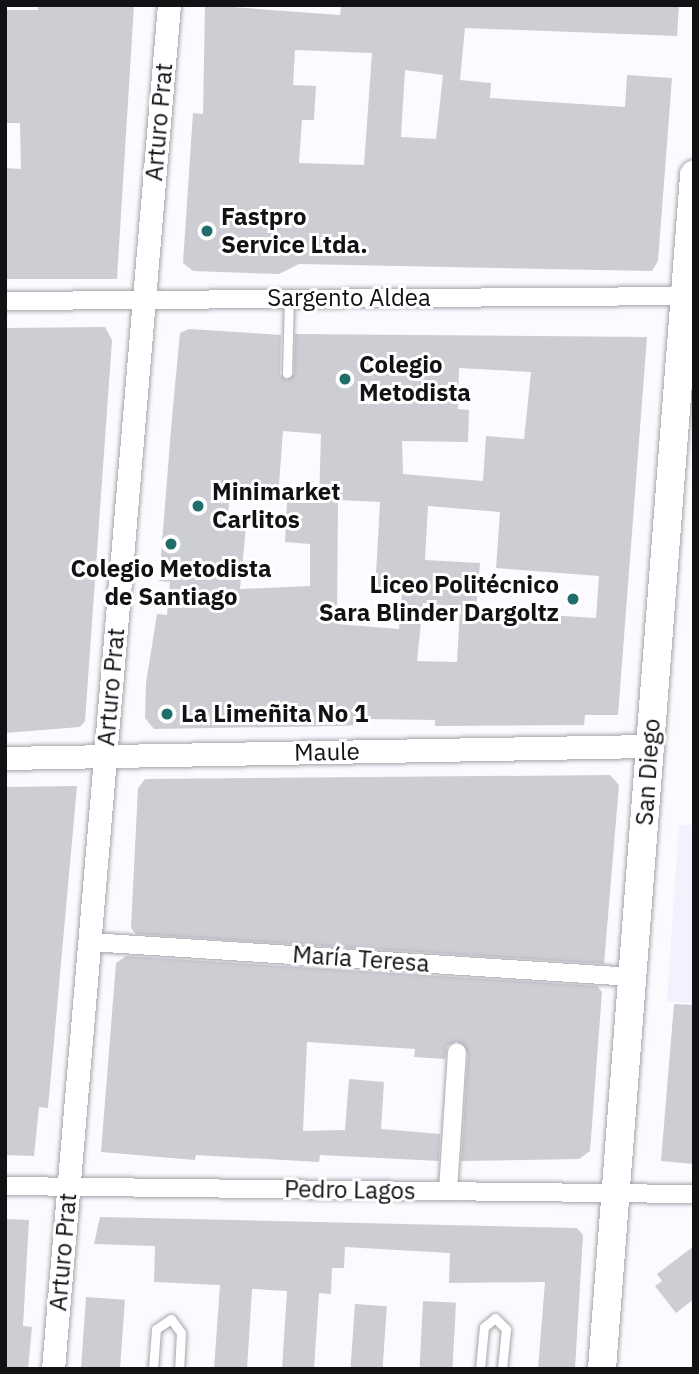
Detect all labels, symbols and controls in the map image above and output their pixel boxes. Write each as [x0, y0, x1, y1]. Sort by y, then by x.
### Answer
street label: Arturo Prat [139, 62, 179, 182]
place label: Fastpro Service Ltda. [221, 203, 368, 259]
marker: Fastpro Service Ltda. [199, 223, 215, 239]
street label: Sargento Aldea [267, 284, 431, 312]
place label: Colegio Metodista [359, 351, 471, 407]
marker: Colegio Metodista [337, 371, 353, 387]
place label: Minimarket Carlitos [212, 478, 340, 534]
marker: Minimarket Carlitos [190, 498, 206, 514]
marker: Colegio Metodista de Santiago [163, 536, 179, 552]
place label: Colegio Metodista de Santiago [70, 555, 272, 611]
place label: Liceo Politécnico Sara Blinder Dargoltz [319, 571, 559, 627]
marker: Liceo Politécnico Sara Blinder Dargoltz [565, 591, 581, 607]
street label: Arturo Prat [91, 627, 131, 747]
place label: La Limeñita No 1 [181, 700, 368, 728]
marker: La Limeñita No 1 [159, 706, 175, 722]
street label: San Diego [630, 717, 666, 827]
street label: Maule [294, 737, 360, 767]
street label: María Teresa [292, 940, 430, 978]
street label: Pedro Lagos [284, 1174, 416, 1206]
street label: Arturo Prat [43, 1192, 83, 1312]

